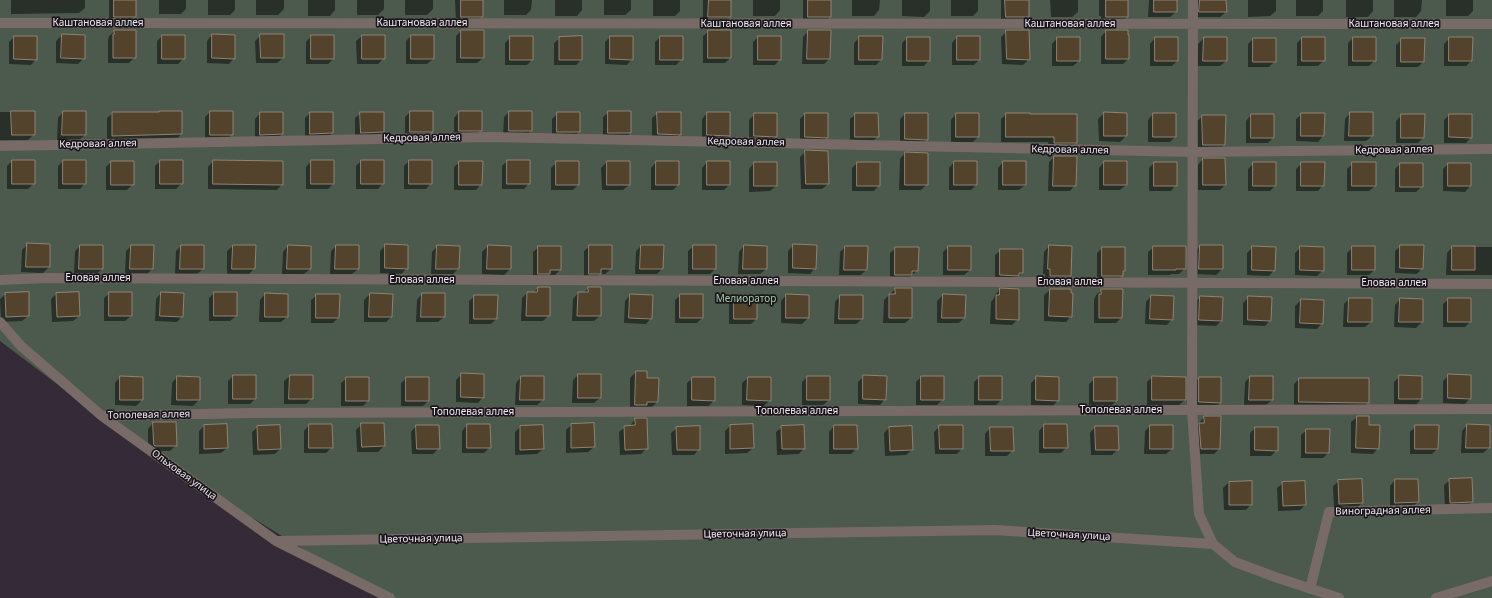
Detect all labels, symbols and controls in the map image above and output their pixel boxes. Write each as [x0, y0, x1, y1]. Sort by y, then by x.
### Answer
street label: Каштановая аллея [53, 17, 143, 29]
street label: Каштановая аллея [377, 17, 467, 29]
street label: Каштановая аллея [701, 18, 791, 30]
street label: Каштановая аллея [1025, 18, 1115, 30]
street label: Каштановая аллея [1349, 18, 1439, 30]
street label: Кедровая аллея [383, 131, 461, 145]
street label: Кедровая аллея [707, 135, 785, 149]
street label: Кедровая аллея [59, 137, 137, 151]
street label: Кедровая аллея [1031, 143, 1109, 157]
street label: Кедровая аллея [1355, 143, 1433, 157]
street label: Еловая аллея [65, 272, 131, 284]
street label: Еловая аллея [389, 274, 455, 286]
street label: Еловая аллея [713, 275, 779, 287]
street label: Еловая аллея [1037, 276, 1103, 288]
street label: Еловая аллея [1361, 277, 1427, 289]
park label: Мелиоратор [716, 293, 776, 305]
street label: Тополевая аллея [1080, 404, 1162, 416]
street label: Тополевая аллея [756, 405, 838, 417]
street label: Тополевая аллея [432, 406, 514, 418]
street label: Тополевая аллея [108, 408, 190, 422]
street label: Ольховая улица [149, 447, 219, 503]
street label: Виноградная аллея [1335, 504, 1431, 518]
street label: Цветочная улица [703, 527, 787, 541]
street label: Цветочная улица [1027, 527, 1111, 543]
street label: Цветочная улица [379, 532, 463, 546]

